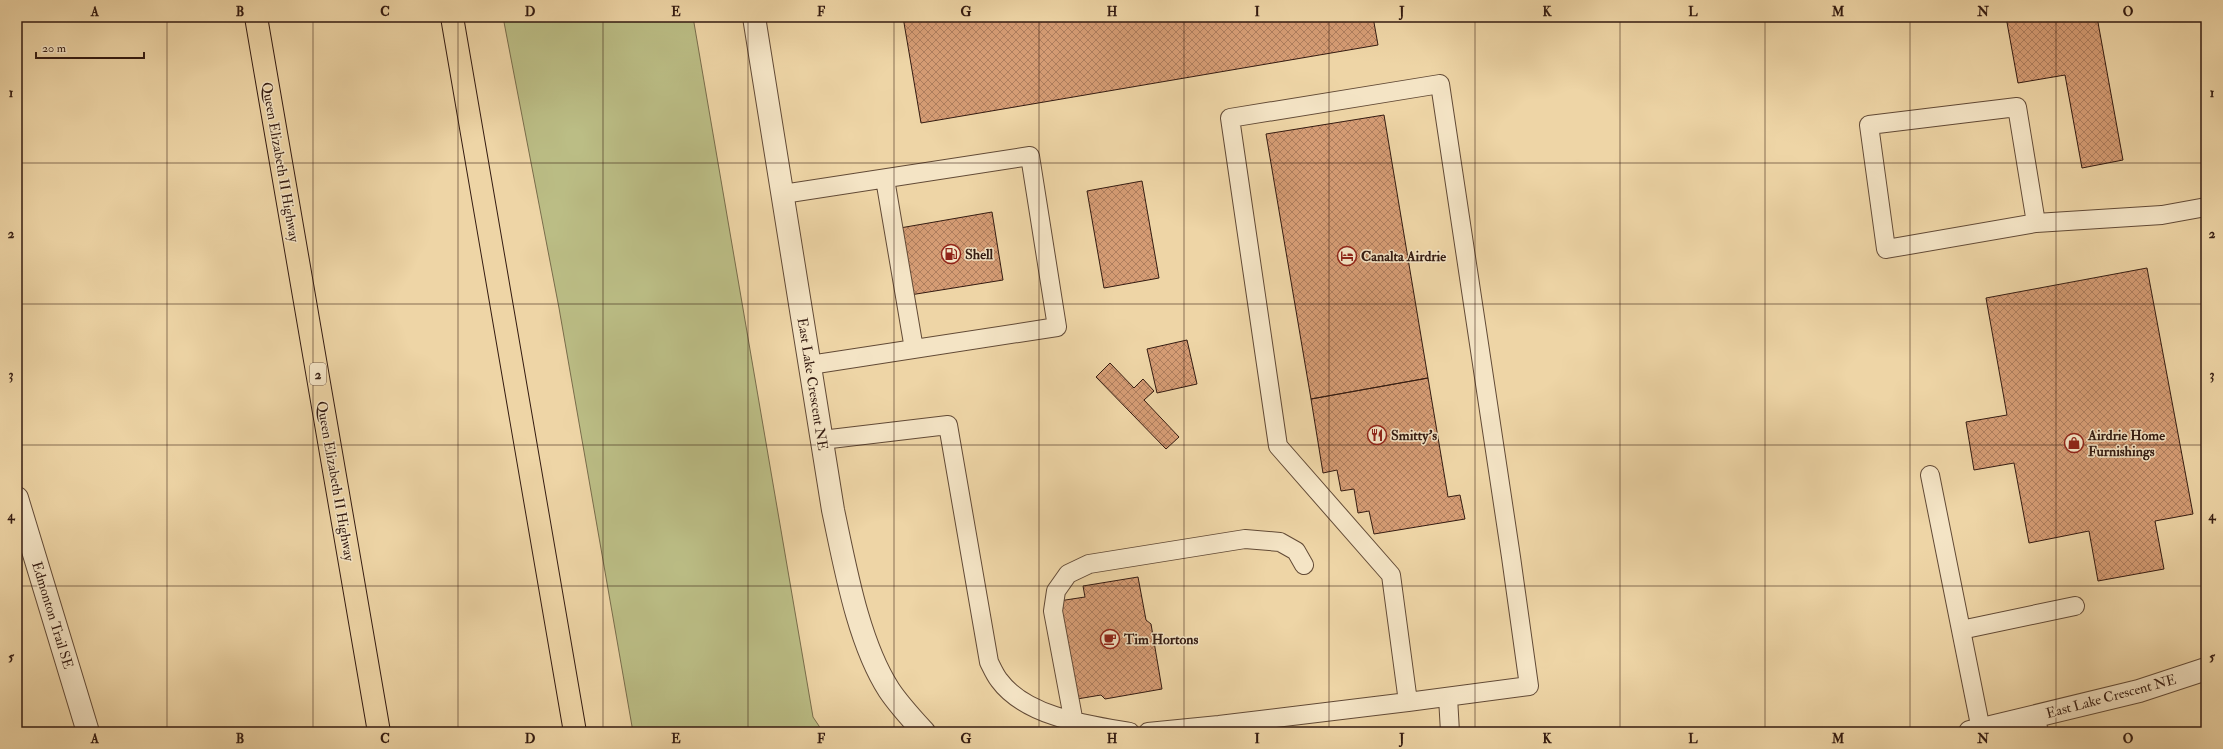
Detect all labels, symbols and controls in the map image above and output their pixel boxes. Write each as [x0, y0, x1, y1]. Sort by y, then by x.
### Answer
text: A [90, 4, 100, 20]
text: B [236, 4, 244, 20]
text: C [380, 4, 390, 20]
text: D [525, 4, 536, 20]
text: E [671, 4, 681, 20]
text: F [817, 4, 826, 20]
text: G [961, 4, 972, 20]
text: H [1107, 4, 1118, 20]
text: I [1254, 4, 1260, 20]
text: J [1398, 4, 1405, 21]
text: K [1542, 4, 1552, 20]
text: L [1688, 4, 1698, 20]
text: M [1831, 4, 1845, 20]
text: N [1976, 4, 1989, 20]
text: O [2123, 4, 2134, 20]
scale bar [36, 34, 144, 60]
text: 20 m [42, 41, 67, 56]
street label: Queen Elizabeth II Highway [257, 81, 303, 244]
text: 1 [9, 85, 14, 101]
text: 1 [2210, 85, 2215, 101]
text: 2 [8, 226, 15, 242]
text: 2 [2209, 226, 2216, 242]
fuel station icon: Shell [940, 243, 962, 265]
hotel icon: Canalta Airdrie [1336, 245, 1358, 267]
place label: Shell [965, 246, 994, 263]
place label: Canalta Airdrie [1361, 248, 1446, 265]
street label: East Lake Crescent NE [794, 317, 831, 452]
road number: 2 [310, 363, 326, 385]
text: 3 [9, 367, 14, 383]
text: 3 [2210, 367, 2215, 383]
street label: Queen Elizabeth II Highway [312, 400, 358, 563]
restaurant icon: Smitty's [1366, 424, 1388, 446]
place label: Smitty's [1391, 427, 1437, 445]
place label: Airdrie Home Furnishings [2087, 427, 2165, 461]
shop icon: Airdrie Home Furnishings [2063, 432, 2085, 454]
text: 4 [6, 508, 15, 524]
text: 4 [2207, 508, 2216, 524]
street label: Edmonton Trail SE [28, 560, 77, 671]
cafe icon: Tim Hortons [1099, 628, 1121, 650]
place label: Tim Hortons [1123, 631, 1198, 648]
text: 5 [8, 649, 14, 665]
text: 5 [2209, 649, 2215, 665]
street label: East Lake Crescent NE [2044, 671, 2178, 722]
text: A [90, 731, 100, 747]
text: B [236, 731, 244, 747]
text: C [380, 731, 390, 747]
text: D [525, 731, 536, 747]
text: E [671, 731, 681, 747]
text: F [817, 731, 826, 747]
text: G [961, 731, 972, 747]
text: H [1107, 731, 1118, 747]
text: I [1254, 731, 1260, 747]
text: J [1398, 731, 1405, 748]
text: K [1542, 731, 1552, 747]
text: L [1688, 731, 1698, 747]
text: M [1831, 731, 1845, 747]
text: N [1976, 731, 1989, 747]
text: O [2123, 731, 2134, 747]

